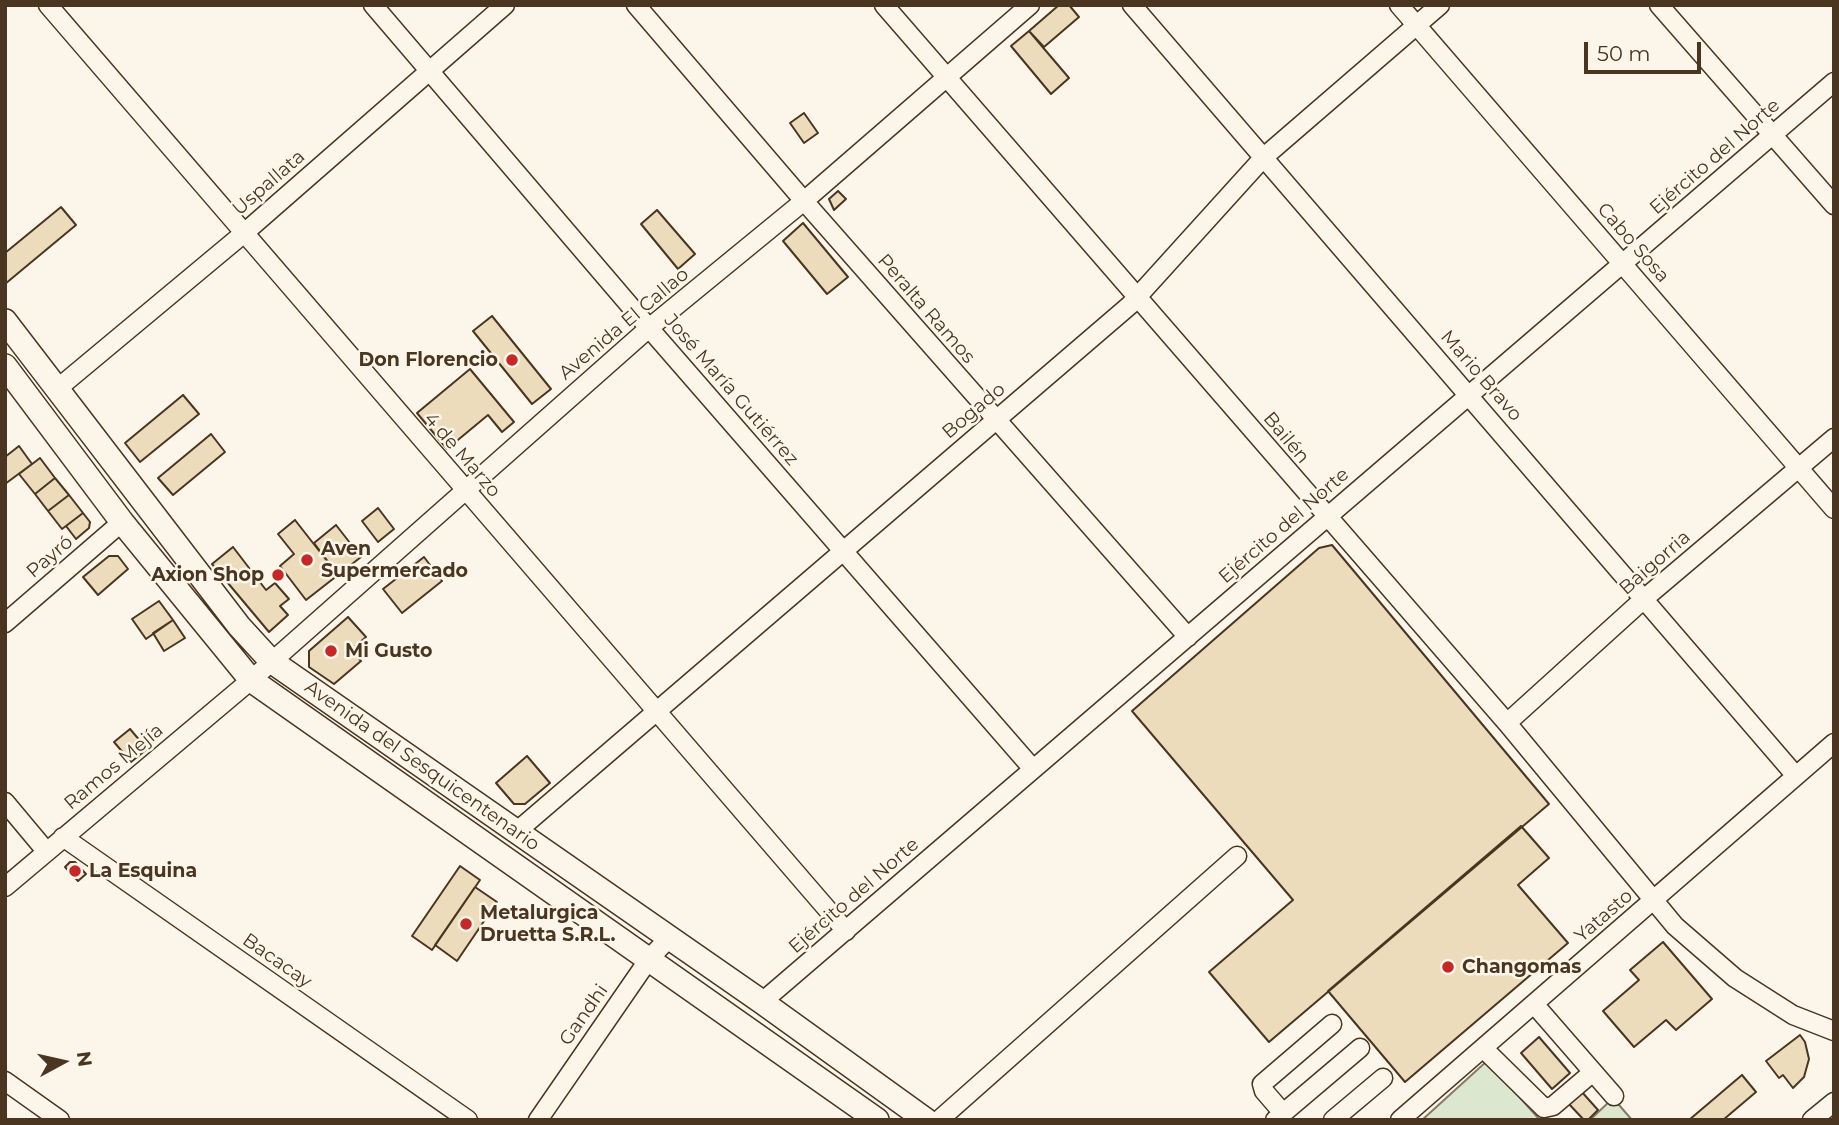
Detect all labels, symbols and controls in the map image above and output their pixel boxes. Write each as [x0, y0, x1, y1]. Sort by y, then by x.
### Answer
scale bar [1587, 28, 1704, 72]
text: 50 m [1597, 41, 1651, 66]
street label: Ejército del Norte [1645, 94, 1785, 220]
street label: Uspallata [228, 145, 310, 221]
street label: Cabo Sosa [1592, 198, 1674, 288]
street label: Peralta Ramos [872, 250, 980, 368]
street label: Avenida El Callao [555, 263, 693, 385]
street label: José María Gutiérrez [659, 310, 803, 470]
street label: Mario Bravo [1435, 326, 1527, 426]
place label: Don Florencio [359, 349, 498, 371]
marker: Don Florencio [504, 352, 520, 368]
street label: Bogado [938, 378, 1010, 444]
street label: 4 de Marzo [419, 408, 505, 502]
street label: Bailén [1258, 408, 1314, 468]
street label: Ejército del Norte [1214, 463, 1354, 589]
street label: Baigorria [1615, 526, 1695, 600]
street label: Payró [22, 531, 78, 583]
place label: Aven Supermercado [321, 538, 468, 582]
marker: Aven Supermercado [299, 552, 315, 568]
place label: Axion Shop [151, 564, 264, 586]
marker: Axion Shop [270, 567, 286, 583]
place label: Mi Gusto [345, 640, 432, 662]
marker: Mi Gusto [323, 643, 339, 659]
street label: Avenida del Sesquicentenario [300, 676, 544, 856]
street label: Ramos Mejía [60, 719, 168, 815]
street label: Ejército del Norte [784, 833, 924, 959]
place label: La Esquina [89, 860, 197, 882]
marker: La Esquina [67, 863, 83, 879]
street label: Yatasto [1570, 885, 1638, 947]
place label: Metalurgica Druetta S.R.L. [480, 902, 615, 946]
marker: Metalurgica Druetta S.R.L. [458, 916, 474, 932]
street label: Bacacay [238, 929, 316, 993]
place label: Changomas [1462, 956, 1581, 978]
marker: Changomas [1440, 959, 1456, 975]
street label: Gandhi [555, 980, 613, 1050]
north arrow [28, 1027, 98, 1097]
text: N [72, 1050, 97, 1068]

